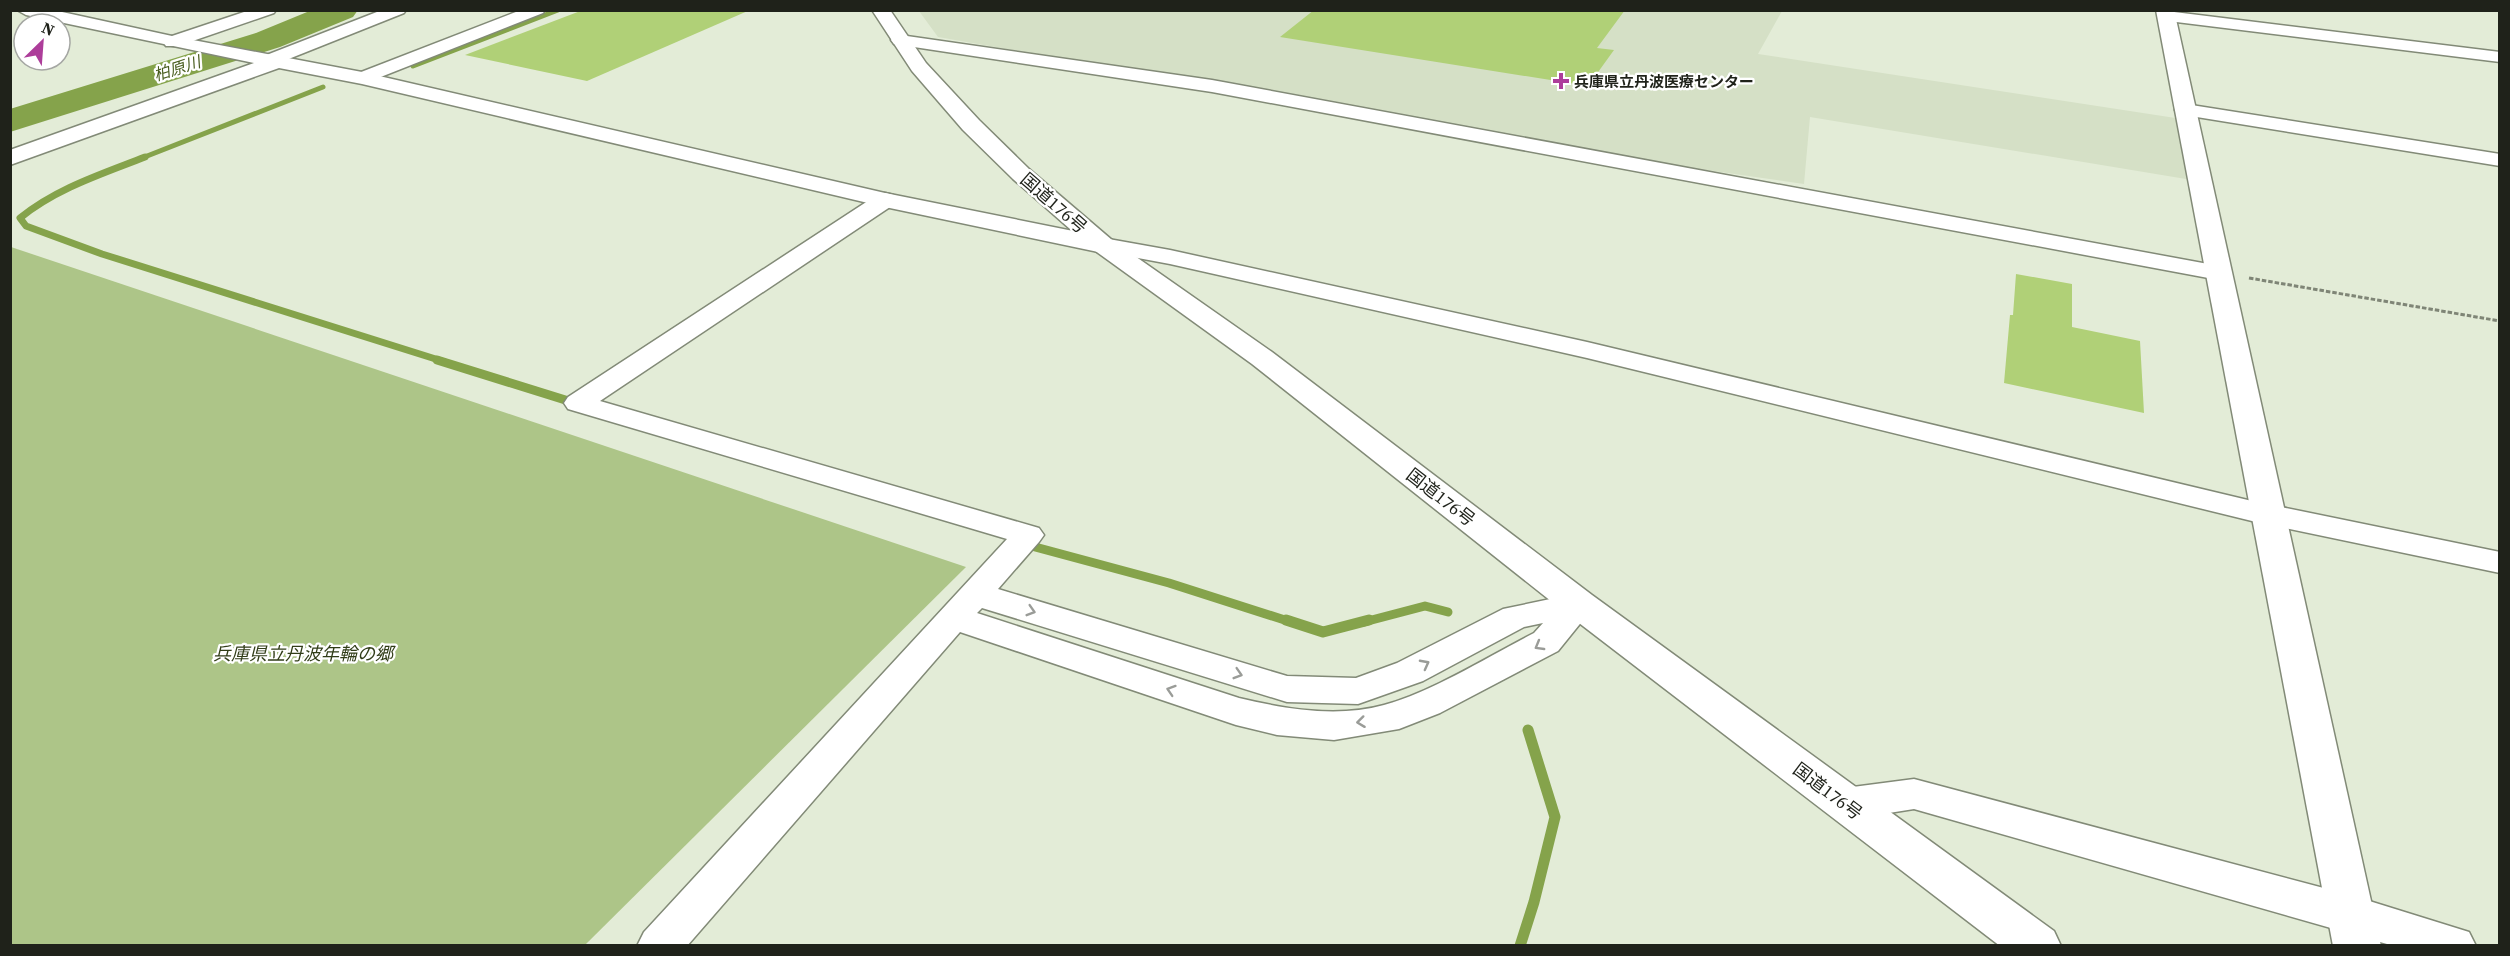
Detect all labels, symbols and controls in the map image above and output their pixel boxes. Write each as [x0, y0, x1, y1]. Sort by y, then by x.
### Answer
north arrow [12, 12, 72, 72]
text: N [38, 16, 59, 41]
water label: 柏原川 [151, 50, 205, 86]
place label: 兵庫県立丹波医療センター [1574, 71, 1754, 92]
marker: 兵庫県立丹波医療センター [1552, 72, 1570, 90]
street label: 国道176号 [1015, 167, 1093, 239]
street label: 国道176号 [1401, 462, 1481, 532]
one-way arrow [1025, 604, 1036, 616]
one-way arrow [1535, 638, 1545, 650]
park label: 兵庫県立丹波年輪の郷 [213, 641, 396, 666]
one-way arrow [1419, 660, 1430, 671]
one-way arrow [1232, 667, 1243, 679]
one-way arrow [1166, 684, 1177, 697]
one-way arrow [1356, 716, 1366, 728]
street label: 国道176号 [1788, 757, 1868, 825]

